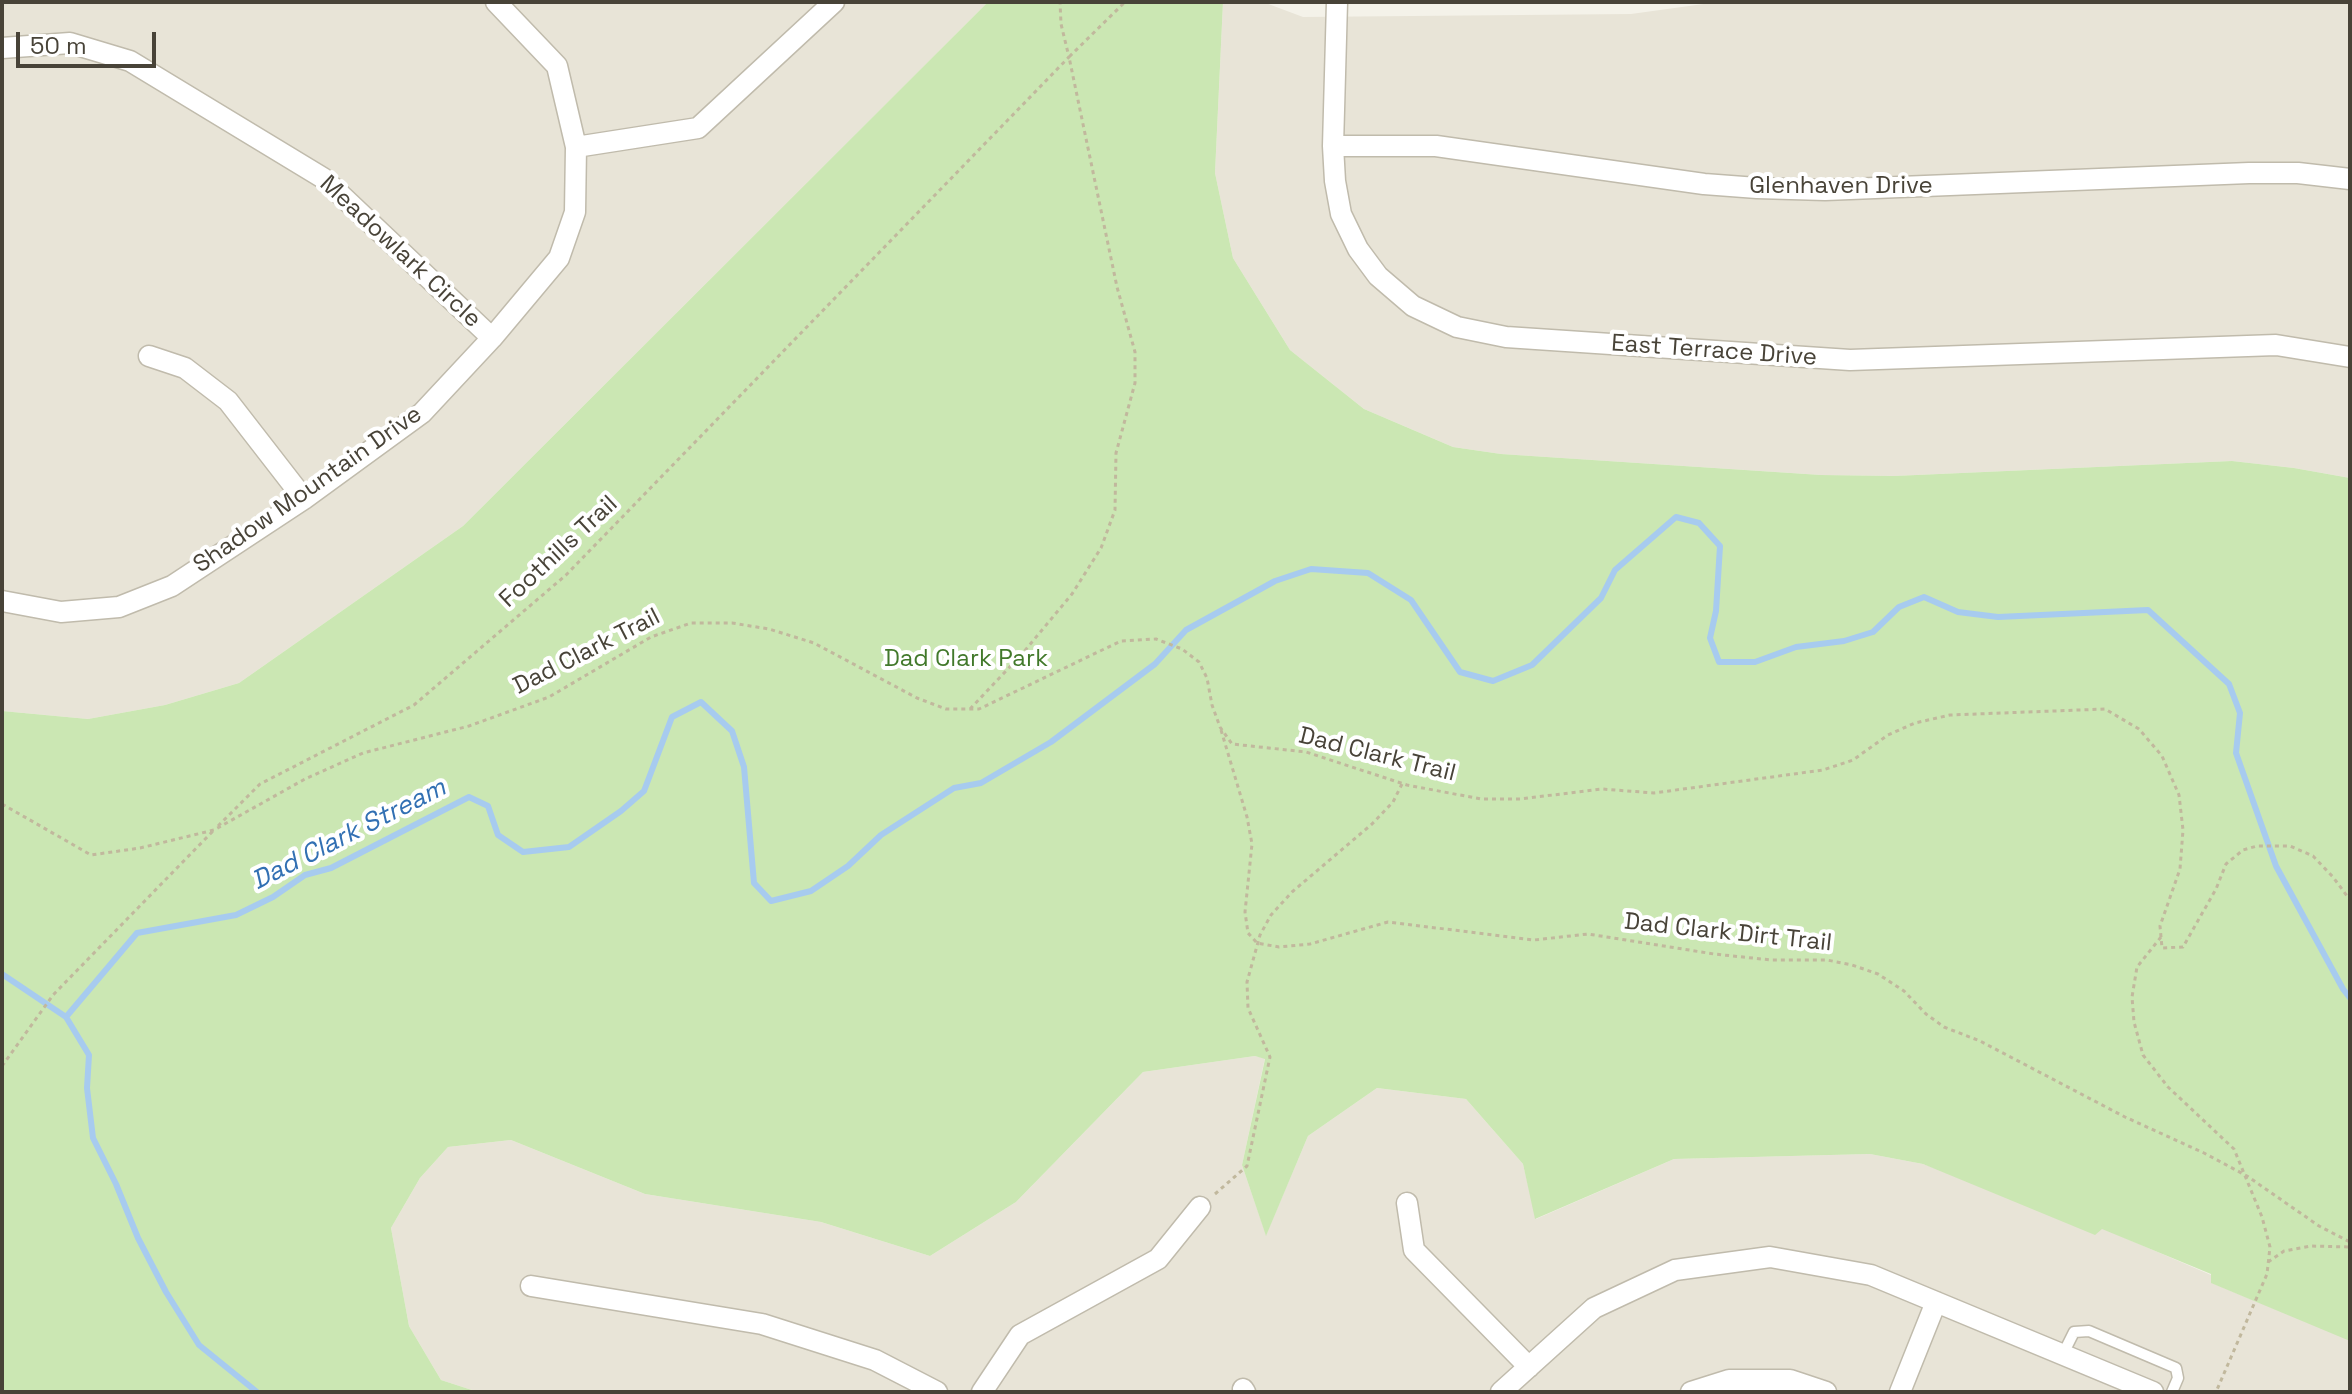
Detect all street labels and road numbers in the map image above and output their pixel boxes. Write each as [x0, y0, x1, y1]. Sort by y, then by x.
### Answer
street label: Meadowlark Circle [313, 170, 487, 334]
street label: Glenhaven Drive [1749, 172, 1933, 200]
street label: East Terrace Drive [1610, 329, 1818, 373]
street label: Shadow Mountain Drive [188, 400, 428, 580]
street label: Foothills Trail [494, 490, 624, 614]
street label: Dad Clark Trail [509, 603, 665, 701]
street label: Dad Clark Trail [1296, 722, 1458, 788]
street label: Dad Clark Dirt Trail [1623, 908, 1833, 958]

